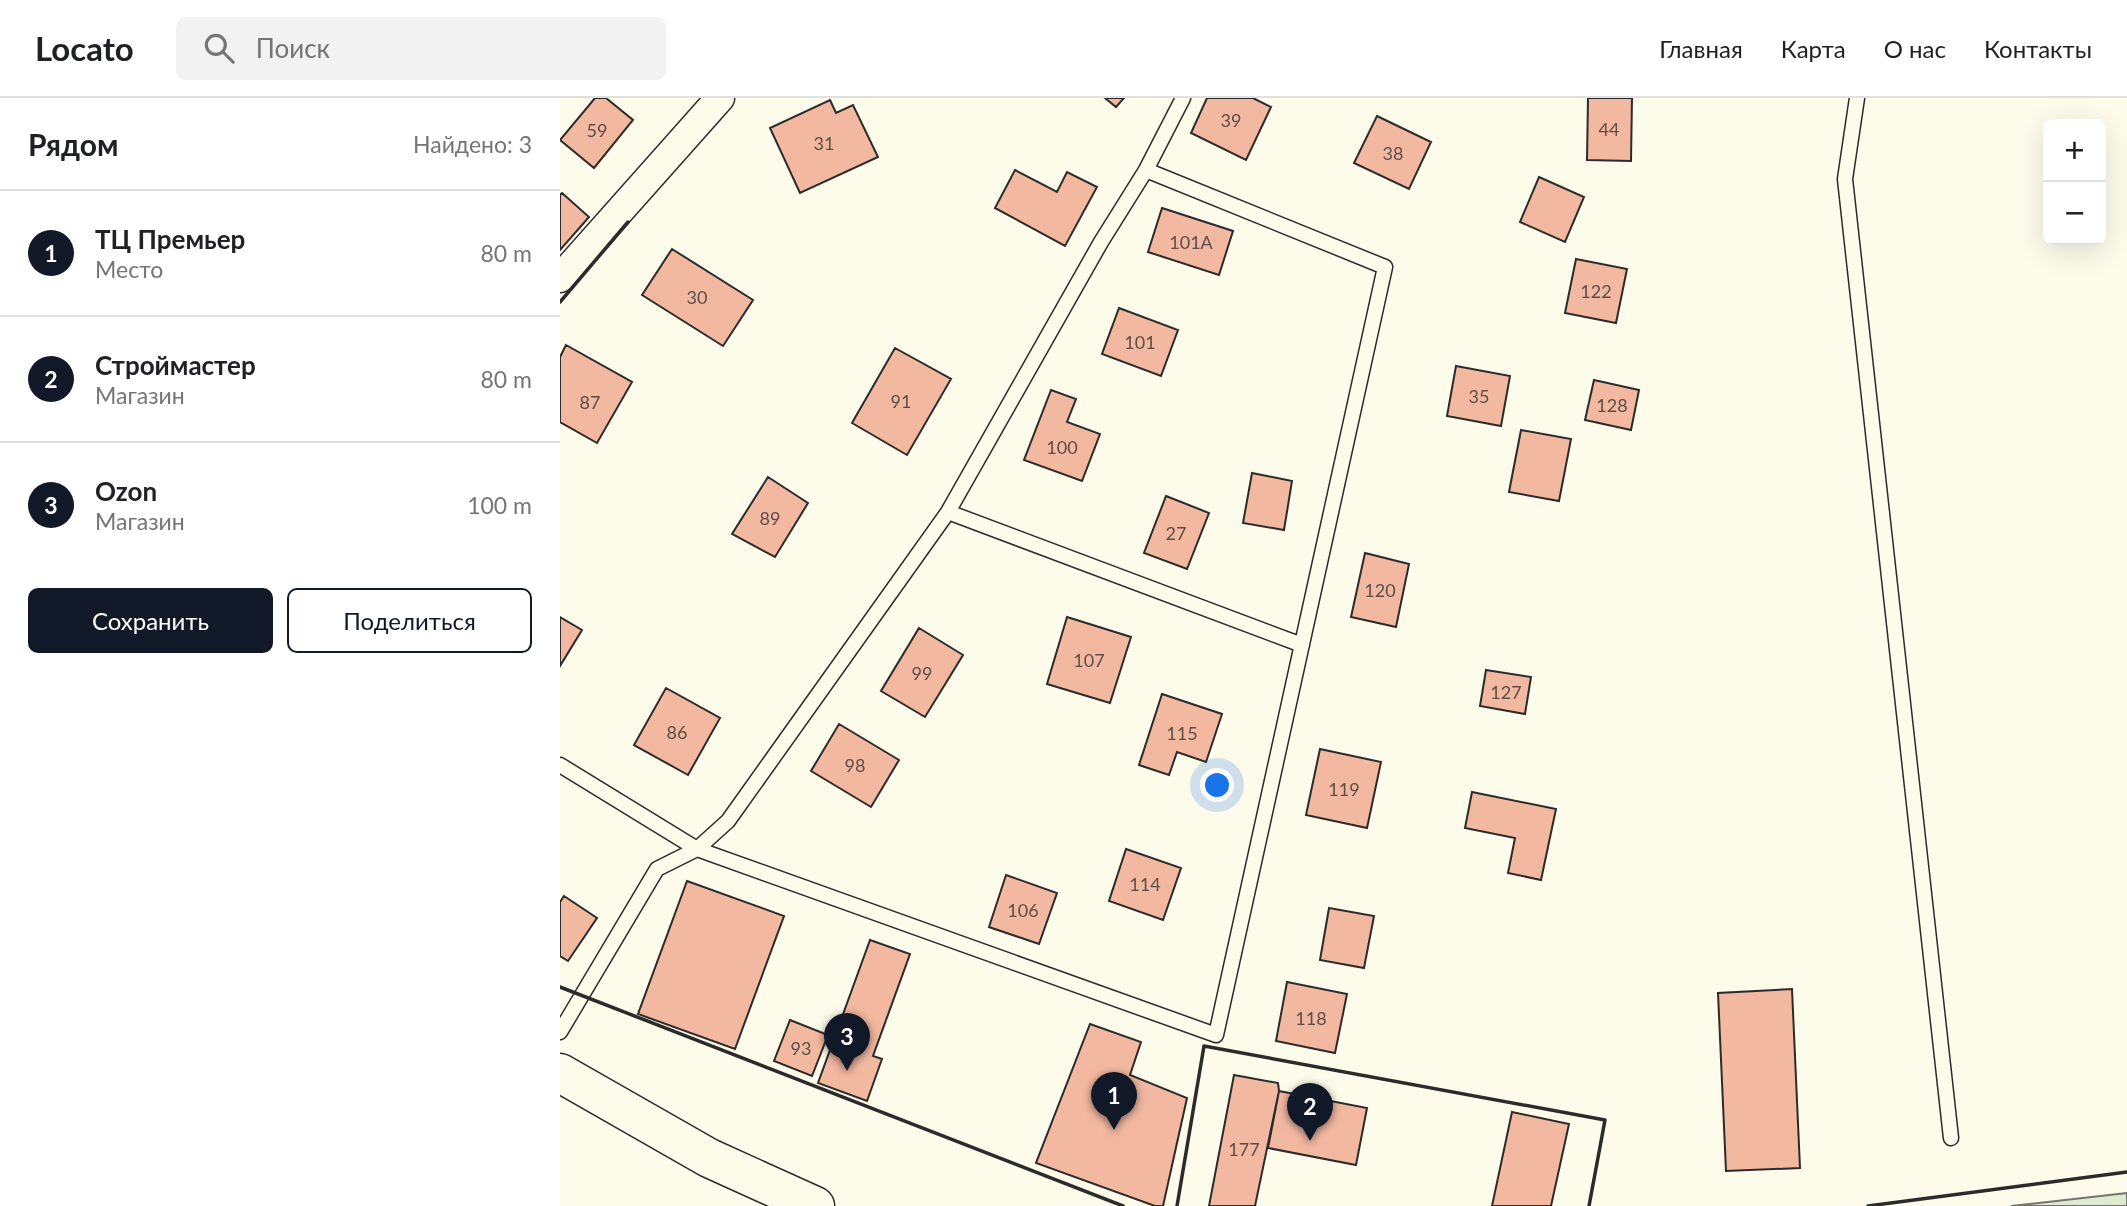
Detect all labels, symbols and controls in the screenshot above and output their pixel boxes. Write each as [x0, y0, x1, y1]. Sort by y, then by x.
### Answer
search box [176, 17, 666, 80]
text: Locato [35, 28, 134, 68]
icon: search [200, 29, 238, 67]
text: Поиск [256, 32, 330, 64]
text: Главная [1659, 34, 1743, 63]
text: Карта [1781, 34, 1846, 63]
text: О нас [1884, 34, 1946, 63]
text: Контакты [1984, 34, 2092, 63]
house number: 39 [1221, 109, 1241, 131]
house number: 44 [1599, 118, 1619, 140]
house number: 59 [587, 119, 607, 141]
map controls [2043, 119, 2106, 245]
button: + [2043, 119, 2106, 182]
text: Рядом [28, 126, 118, 162]
text: Найдено: 3 [413, 130, 532, 158]
house number: 31 [814, 132, 834, 154]
house number: 38 [1383, 142, 1403, 164]
button: − [2043, 182, 2106, 245]
text: ТЦ Премьер [95, 223, 245, 255]
house number: 101А [1169, 231, 1214, 253]
text: 1 [44, 239, 58, 267]
text: 80 m [481, 239, 532, 267]
text: Место [95, 255, 163, 283]
house number: 122 [1580, 280, 1612, 302]
house number: 30 [687, 286, 707, 308]
house number: 101 [1124, 331, 1156, 353]
text: Строймастер [95, 349, 256, 381]
text: 2 [44, 365, 58, 393]
text: 80 m [481, 365, 532, 393]
text: Магазин [95, 381, 185, 409]
house number: 35 [1469, 385, 1489, 407]
house number: 91 [891, 390, 911, 412]
house number: 87 [580, 391, 600, 413]
house number: 128 [1596, 394, 1628, 416]
house number: 100 [1046, 436, 1078, 458]
text: Ozon [95, 475, 157, 507]
text: 3 [44, 491, 58, 519]
text: 100 m [467, 491, 532, 519]
text: Магазин [95, 507, 185, 535]
house number: 89 [760, 507, 780, 529]
house number: 27 [1166, 522, 1186, 544]
house number: 120 [1364, 579, 1396, 601]
button: Сохранить [28, 588, 273, 653]
button: Поделиться [287, 588, 532, 653]
house number: 107 [1073, 649, 1105, 671]
house number: 99 [912, 662, 932, 684]
house number: 127 [1490, 681, 1522, 703]
house number: 86 [667, 721, 687, 743]
house number: 115 [1166, 722, 1198, 744]
house number: 98 [845, 754, 865, 776]
your location [1200, 768, 1234, 802]
house number: 119 [1328, 778, 1360, 800]
house number: 114 [1129, 873, 1161, 895]
house number: 106 [1007, 899, 1039, 921]
house number: 118 [1295, 1007, 1327, 1029]
pin: 3 [824, 1013, 870, 1071]
house number: 93 [791, 1037, 811, 1059]
pin: 1 [1091, 1072, 1137, 1130]
pin: 2 [1287, 1083, 1333, 1141]
house number: 177 [1228, 1138, 1260, 1160]

